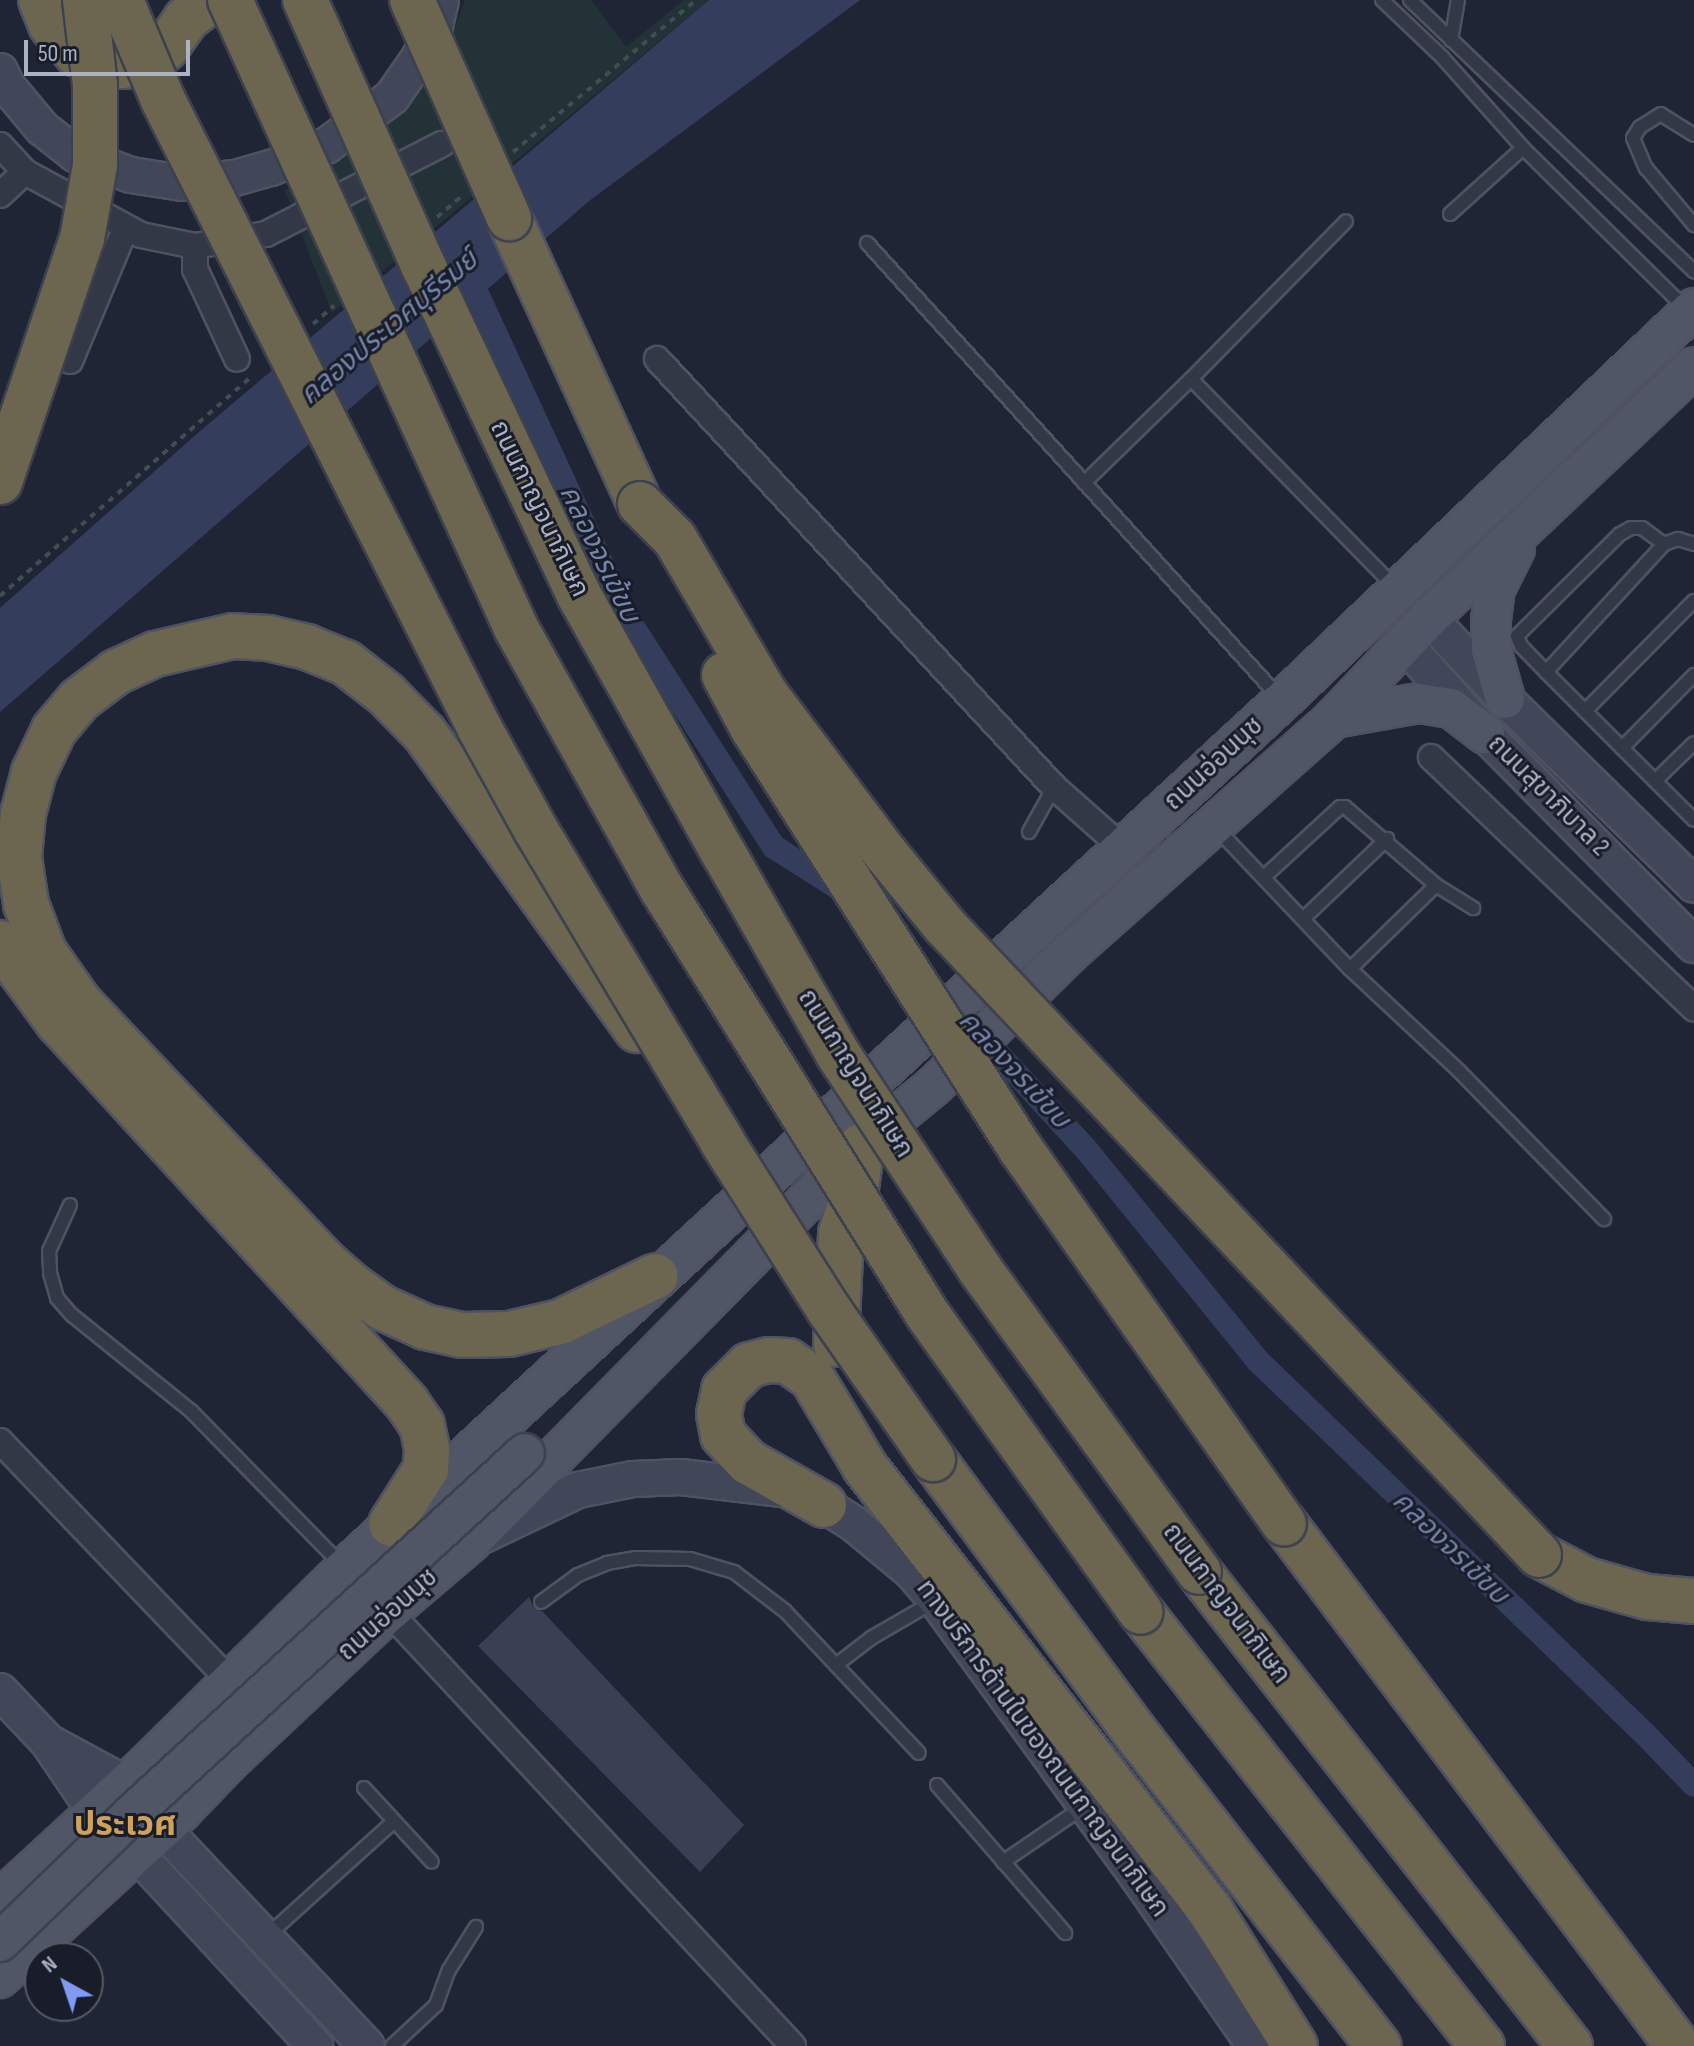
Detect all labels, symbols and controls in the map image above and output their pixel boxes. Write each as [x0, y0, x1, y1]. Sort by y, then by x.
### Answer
scale bar [28, 24, 194, 74]
text: 50 m [38, 39, 78, 68]
water label: คลองประเวศบุรีรมย์ [293, 244, 485, 412]
street label: ถนนกาญจนาภิเษก [483, 415, 595, 603]
water label: คลองจรเข้ขบ [551, 480, 647, 628]
street label: ถนนอ่อนนุช [1158, 710, 1270, 818]
street label: ถนนสุขาภิบาล 2 [1481, 729, 1615, 863]
street label: ถนนกาญจนาภิเษก [791, 984, 919, 1164]
water label: คลองจรเข้ขบ [951, 1004, 1077, 1136]
water label: คลองจรเข้ขบ [1385, 1484, 1515, 1612]
street label: ถนนกาญจนาภิเษก [1155, 1518, 1297, 1690]
street label: ถนนอ่อนนุช [332, 1562, 444, 1668]
street label: ทางบริการด้านในของถนนกาญจนาภิเษก [909, 1574, 1175, 1924]
district label: ประเวศ [74, 1805, 176, 1845]
north arrow [24, 1942, 104, 2022]
text: N [36, 1951, 63, 1979]

